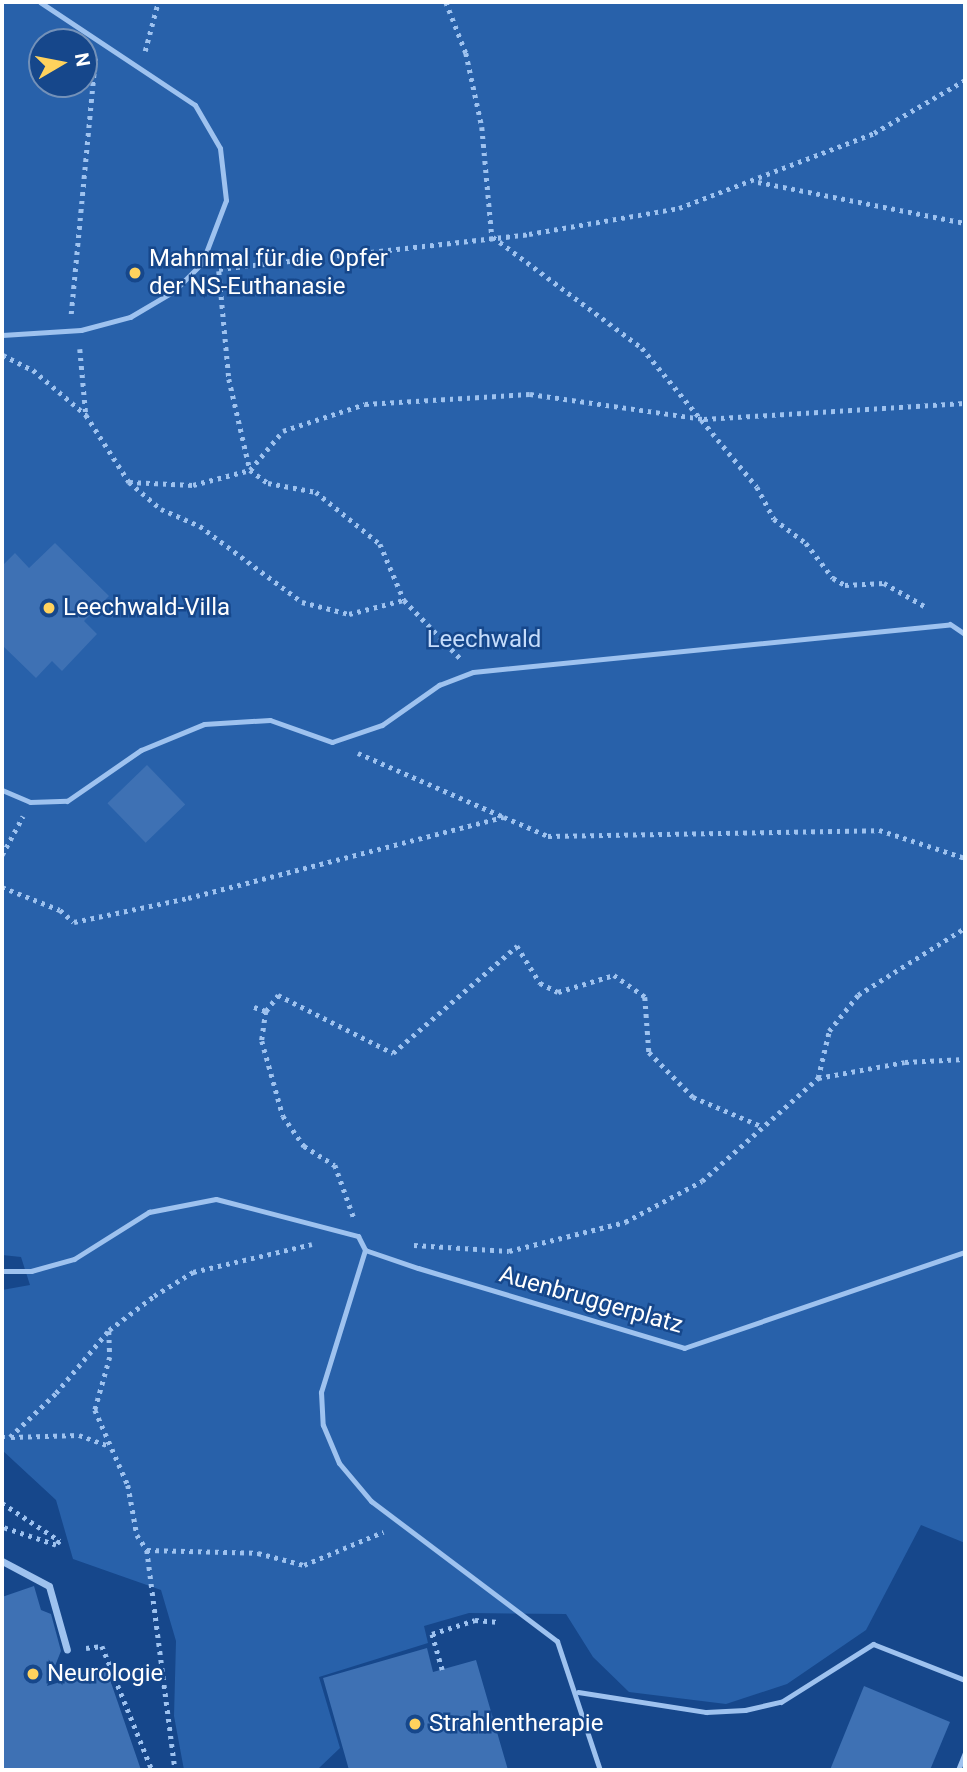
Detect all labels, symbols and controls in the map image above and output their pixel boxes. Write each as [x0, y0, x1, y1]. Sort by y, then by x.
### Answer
north arrow [28, 28, 98, 98]
text: N [70, 51, 95, 68]
place label: Mahnmal für die Opfer der NS-Euthanasie [149, 245, 388, 301]
marker: Mahnmal für die Opfer der NS-Euthanasie [127, 265, 143, 281]
place label: Leechwald-Villa [63, 594, 230, 622]
marker: Leechwald-Villa [41, 600, 57, 616]
park label: Leechwald [427, 626, 541, 654]
street label: Auenbruggerplatz [496, 1260, 686, 1340]
place label: Neurologie [47, 1660, 163, 1688]
marker: Neurologie [25, 1666, 41, 1682]
place label: Strahlentherapie [429, 1710, 603, 1738]
marker: Strahlentherapie [407, 1716, 423, 1732]

